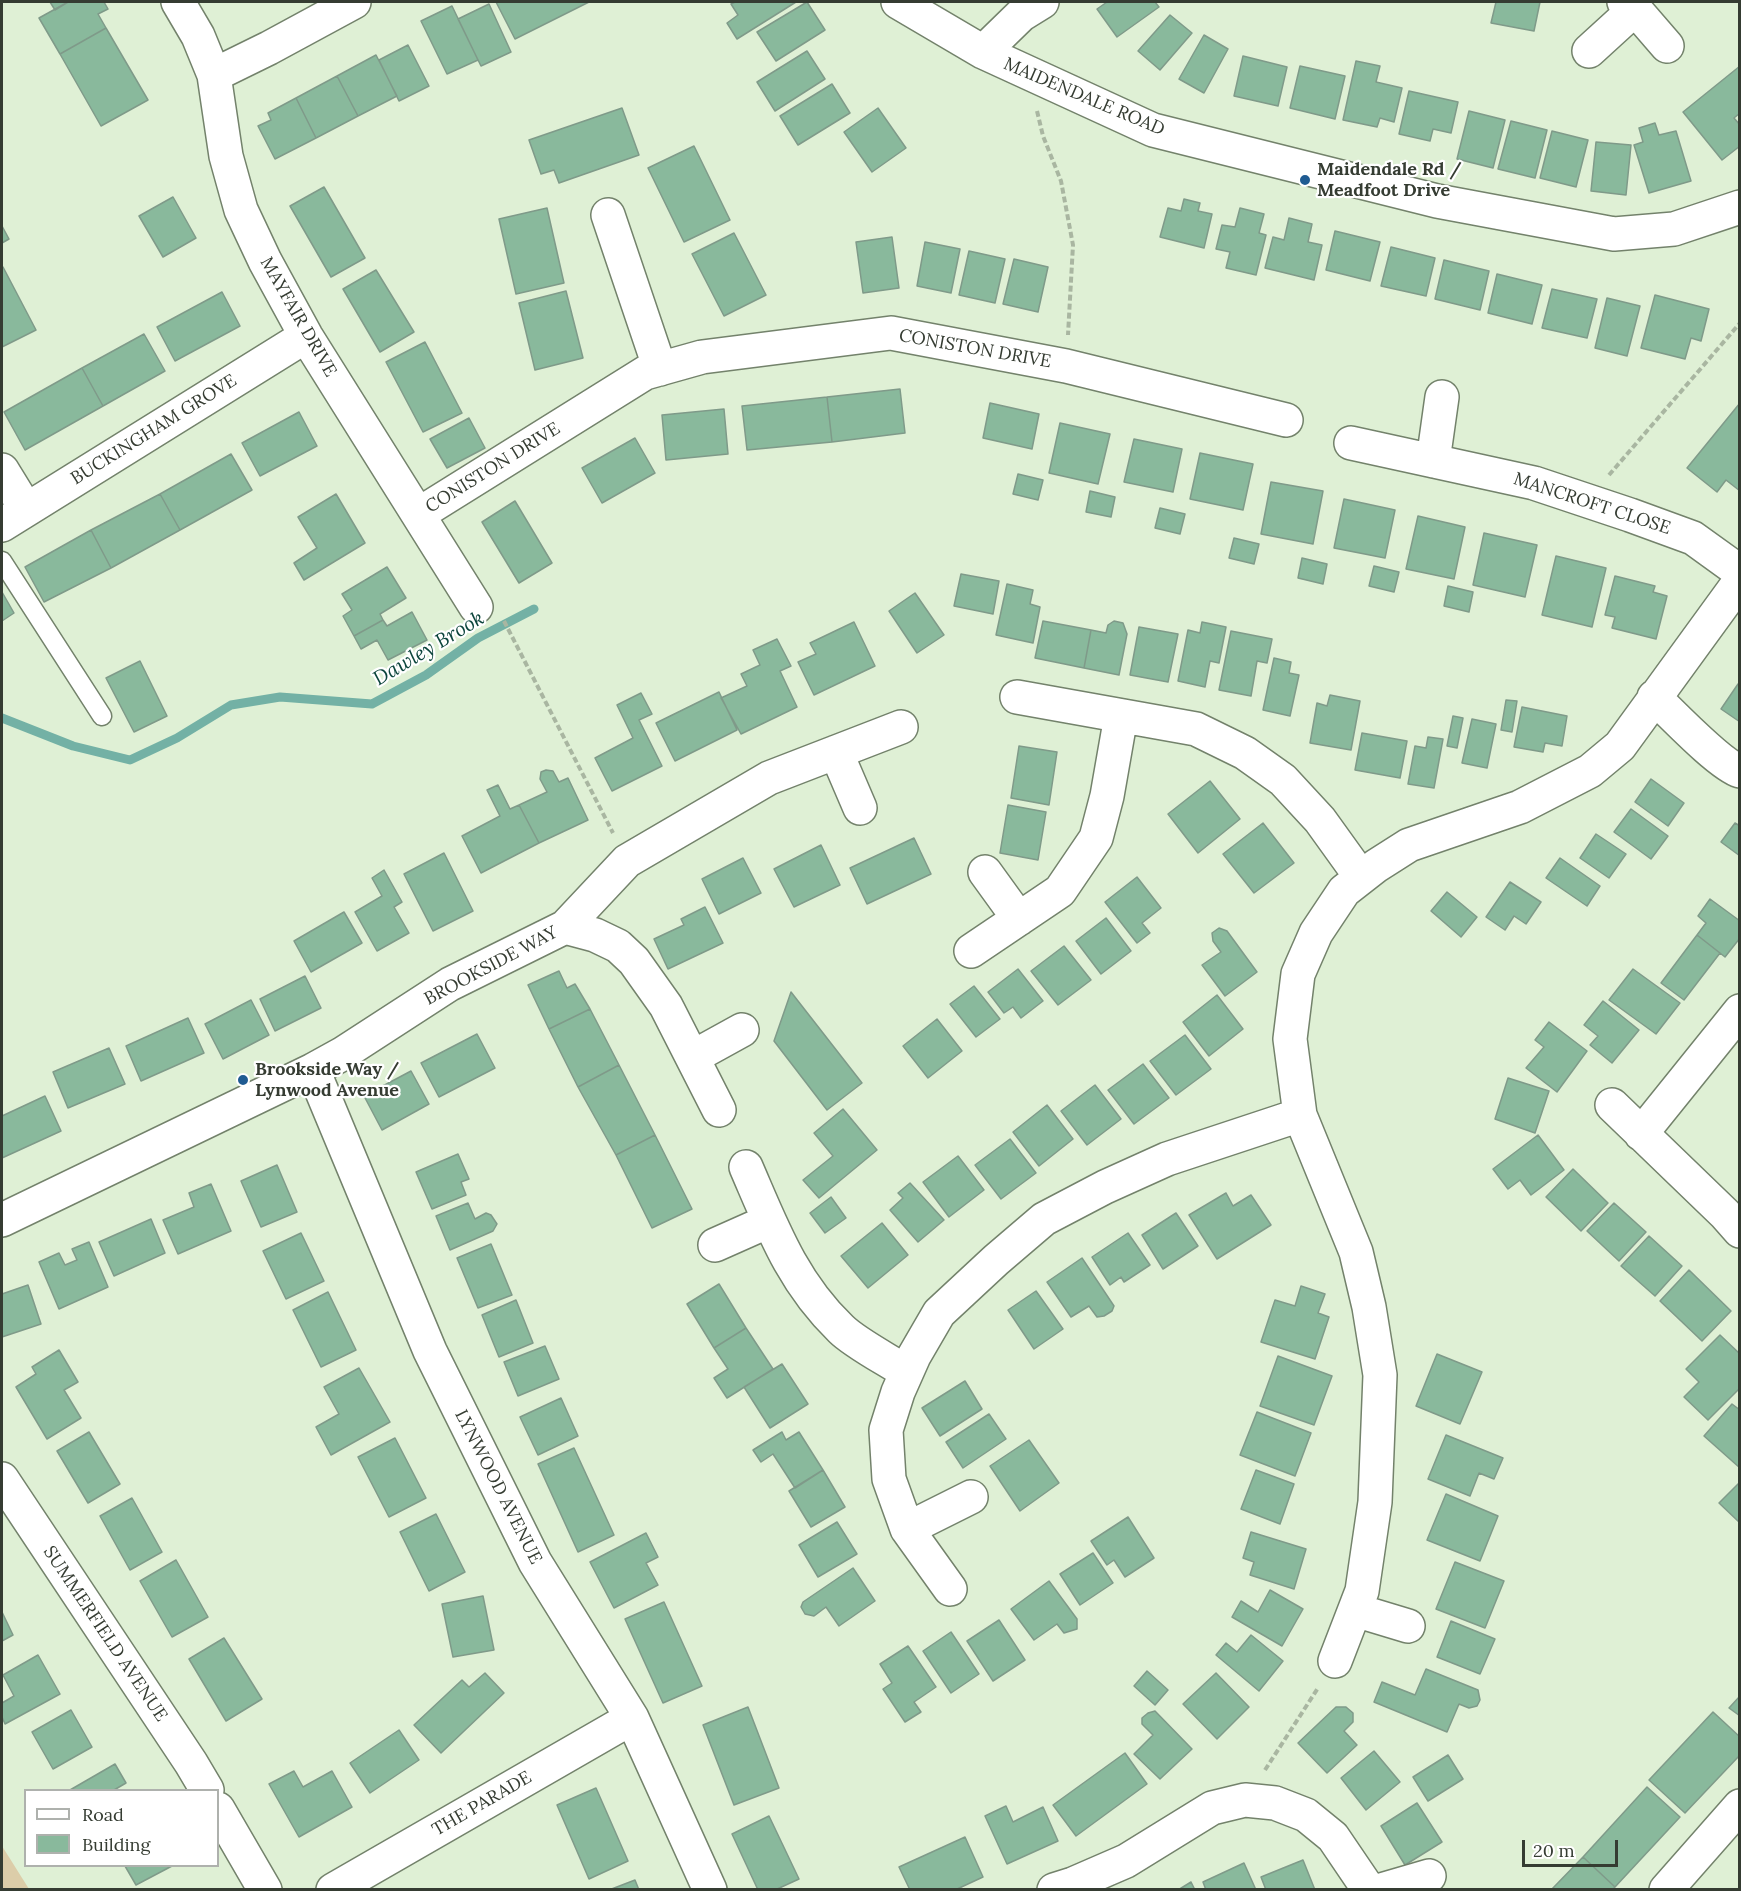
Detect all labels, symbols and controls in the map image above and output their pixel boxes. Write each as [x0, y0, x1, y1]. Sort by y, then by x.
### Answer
street label: MAIDENDALE ROAD [1000, 53, 1168, 141]
place label: Maidendale Rd / Meadfoot Drive [1317, 159, 1462, 201]
marker: Maidendale Rd / Meadfoot Drive [1298, 173, 1312, 187]
street label: MAYFAIR DRIVE [255, 253, 341, 381]
street label: CONISTON DRIVE [897, 325, 1053, 373]
street label: BUCKINGHAM GROVE [67, 370, 241, 490]
street label: CONISTON DRIVE [422, 418, 564, 518]
street label: MANCROFT CLOSE [1511, 468, 1673, 540]
water label: Dawley Brook [369, 607, 489, 691]
street label: BROOKSIDE WAY [421, 922, 561, 1010]
place label: Brookside Way / Lynwood Avenue [255, 1059, 399, 1102]
marker: Brookside Way / Lynwood Avenue [236, 1073, 250, 1087]
street label: LYNWOOD AVENUE [450, 1406, 546, 1568]
street label: SUMMERFIELD AVENUE [38, 1542, 172, 1726]
street label: THE PARADE [429, 1767, 535, 1841]
legend [24, 1789, 219, 1867]
text: Road [82, 1803, 124, 1826]
scale bar [1525, 1828, 1621, 1866]
text: Building [82, 1833, 150, 1856]
text: 20 m [1533, 1839, 1575, 1862]

